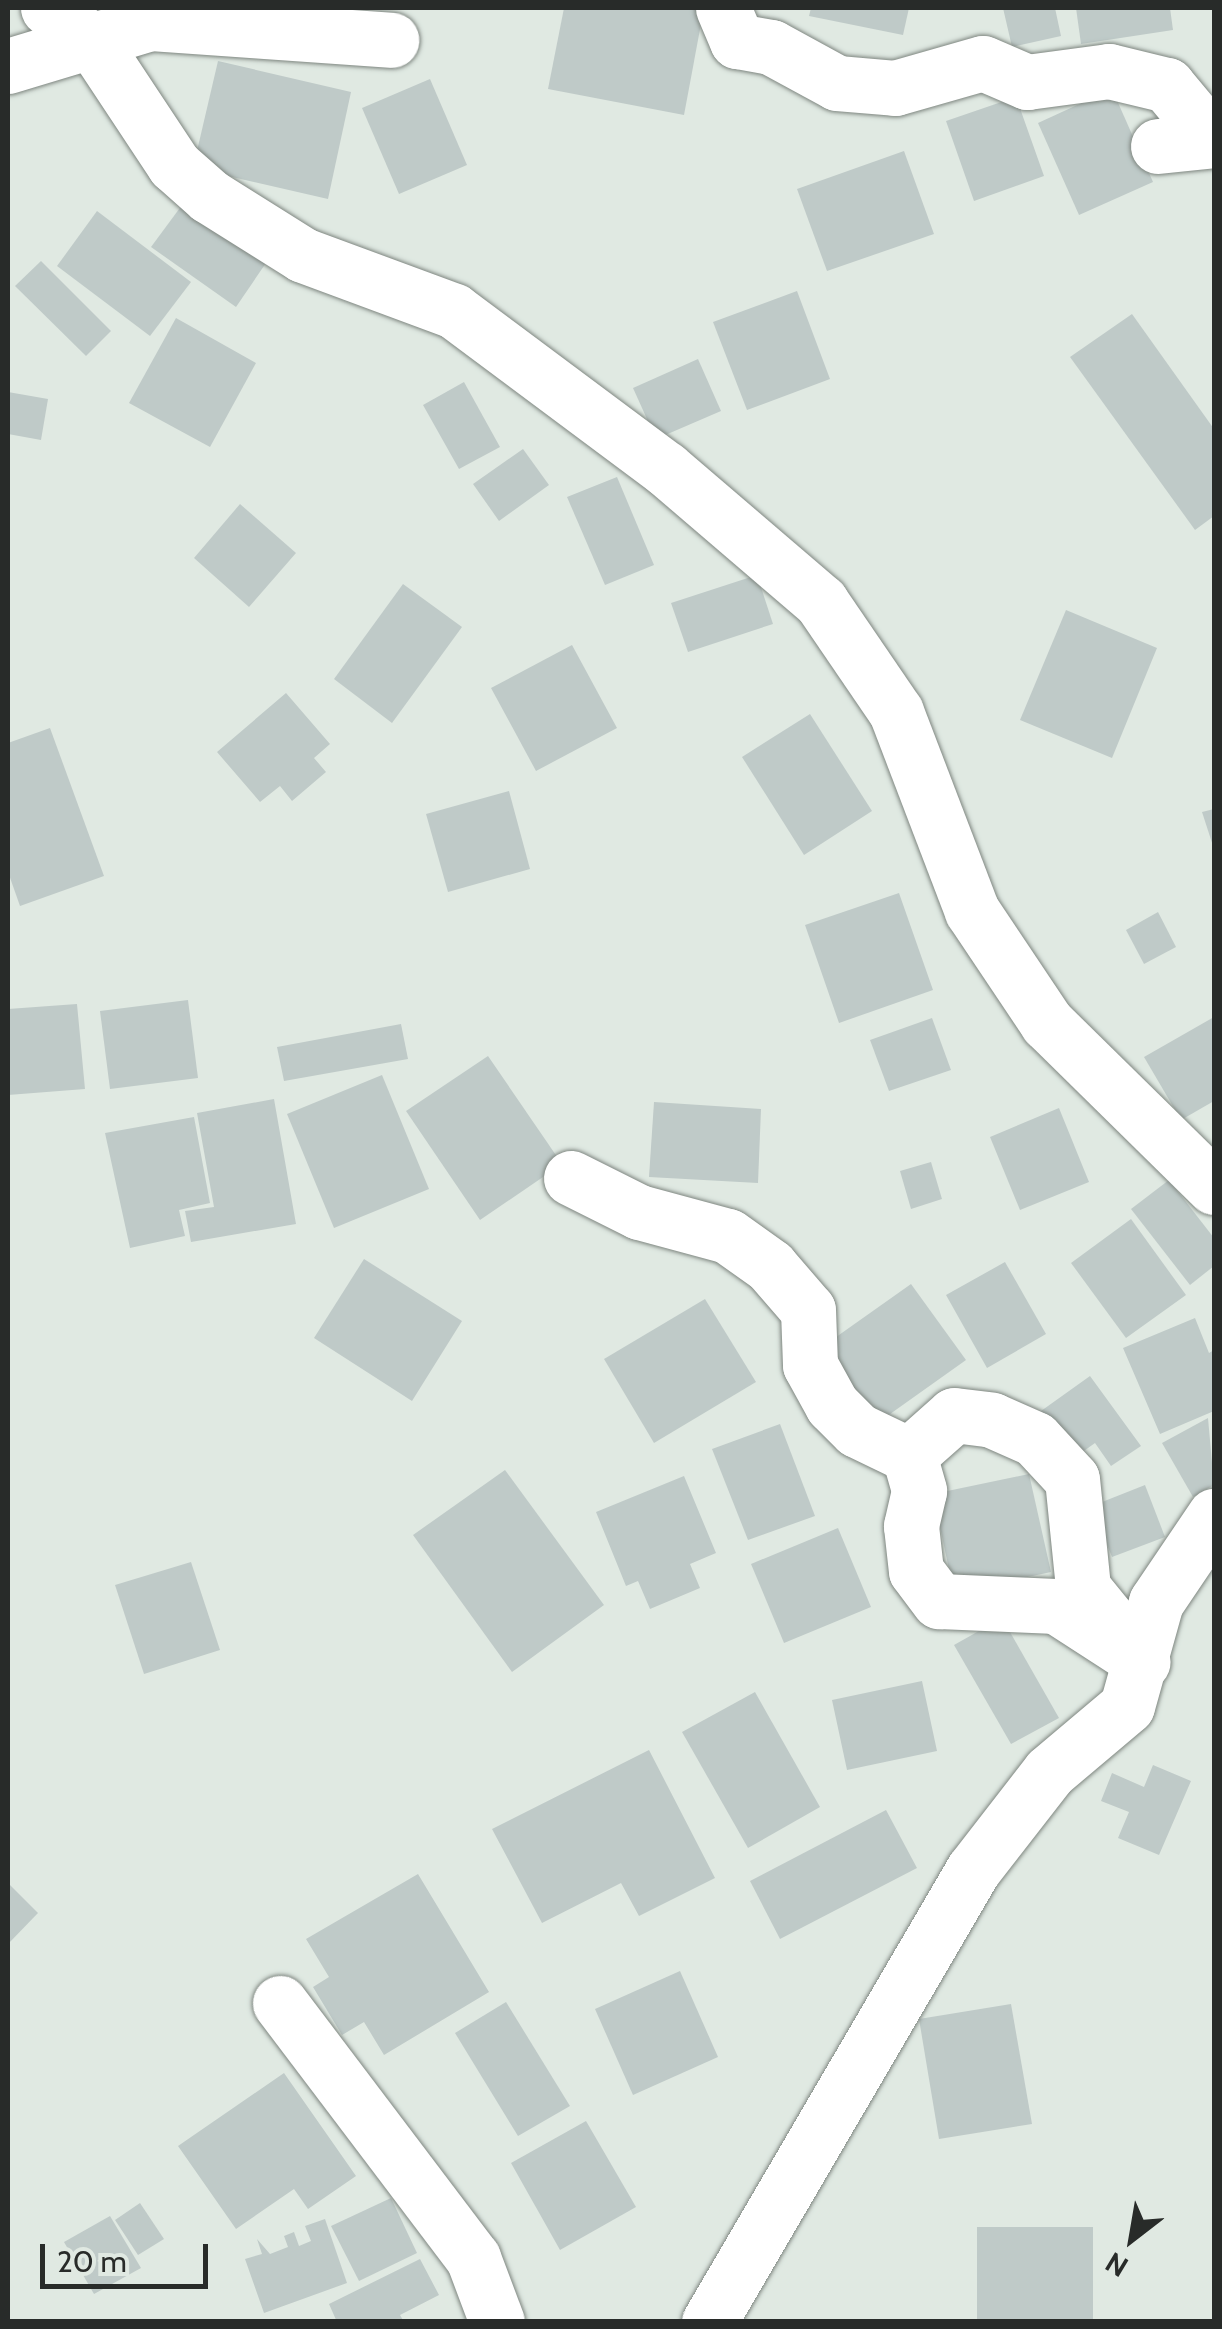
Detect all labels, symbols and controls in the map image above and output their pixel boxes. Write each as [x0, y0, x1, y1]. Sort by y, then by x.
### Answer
north arrow [1082, 2189, 1182, 2289]
scale bar [45, 2224, 212, 2286]
text: 20 m [57, 2243, 127, 2280]
text: N [1099, 2245, 1134, 2284]

